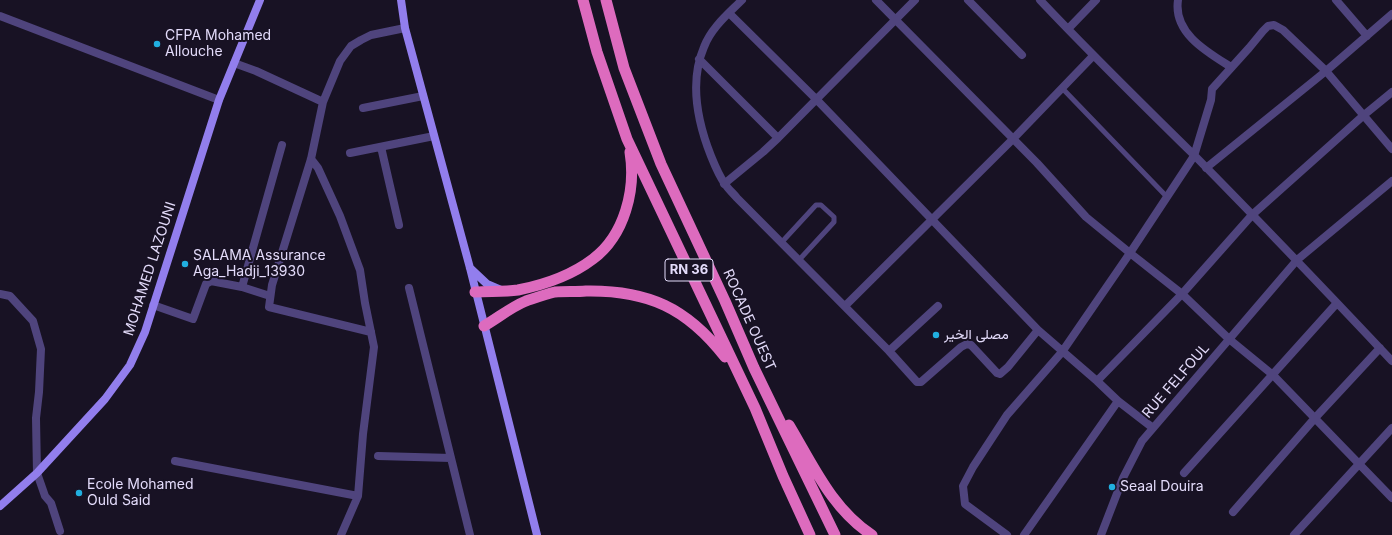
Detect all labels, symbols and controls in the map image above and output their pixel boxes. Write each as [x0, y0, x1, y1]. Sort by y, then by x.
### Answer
place label: CFPA Mohamed Allouche [165, 28, 271, 60]
marker: CFPA Mohamed Allouche [152, 39, 162, 49]
street label: MOHAMED LAZOUNI [120, 200, 180, 338]
place label: SALAMA Assurance Aga_Hadji_13930 [193, 248, 326, 280]
marker: SALAMA Assurance Aga_Hadji_13930 [180, 259, 190, 269]
road number: RN 36 [665, 259, 713, 281]
street label: ROCADE OUEST [719, 267, 779, 373]
place label: مصلى الخير [944, 327, 1009, 343]
marker: مصلى الخير [931, 330, 941, 340]
street label: RUE FELFOUL [1139, 340, 1213, 422]
place label: Ecole Mohamed Ould Said [87, 477, 193, 510]
place label: Seaal Douira [1120, 479, 1204, 495]
marker: Seaal Douira [1107, 482, 1117, 492]
marker: Ecole Mohamed Ould Said [74, 488, 84, 498]

